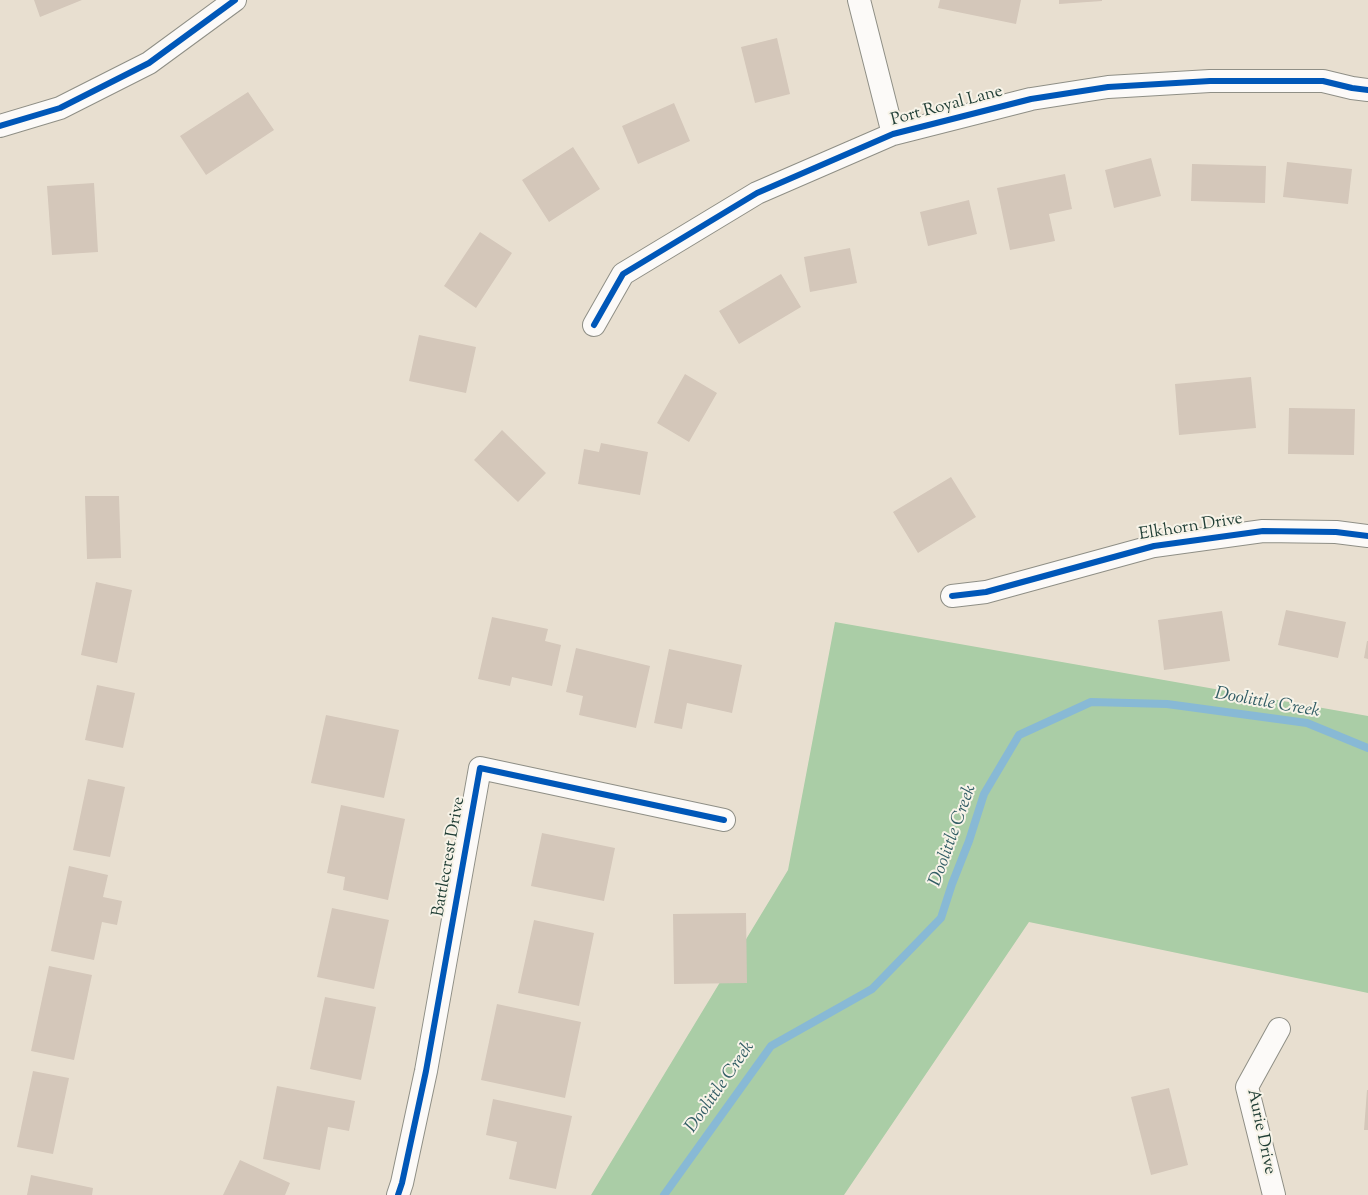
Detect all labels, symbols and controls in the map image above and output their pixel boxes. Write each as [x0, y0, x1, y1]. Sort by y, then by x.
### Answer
street label: Port Royal Lane [889, 82, 1005, 132]
street label: Elkhorn Drive [1138, 510, 1244, 546]
water label: Doolittle Creek [1213, 684, 1321, 724]
water label: Doolittle Creek [926, 782, 982, 890]
street label: Battlecrest Drive [429, 795, 471, 919]
water label: Doolittle Creek [682, 1038, 760, 1138]
street label: Aurie Drive [1241, 1088, 1279, 1176]

